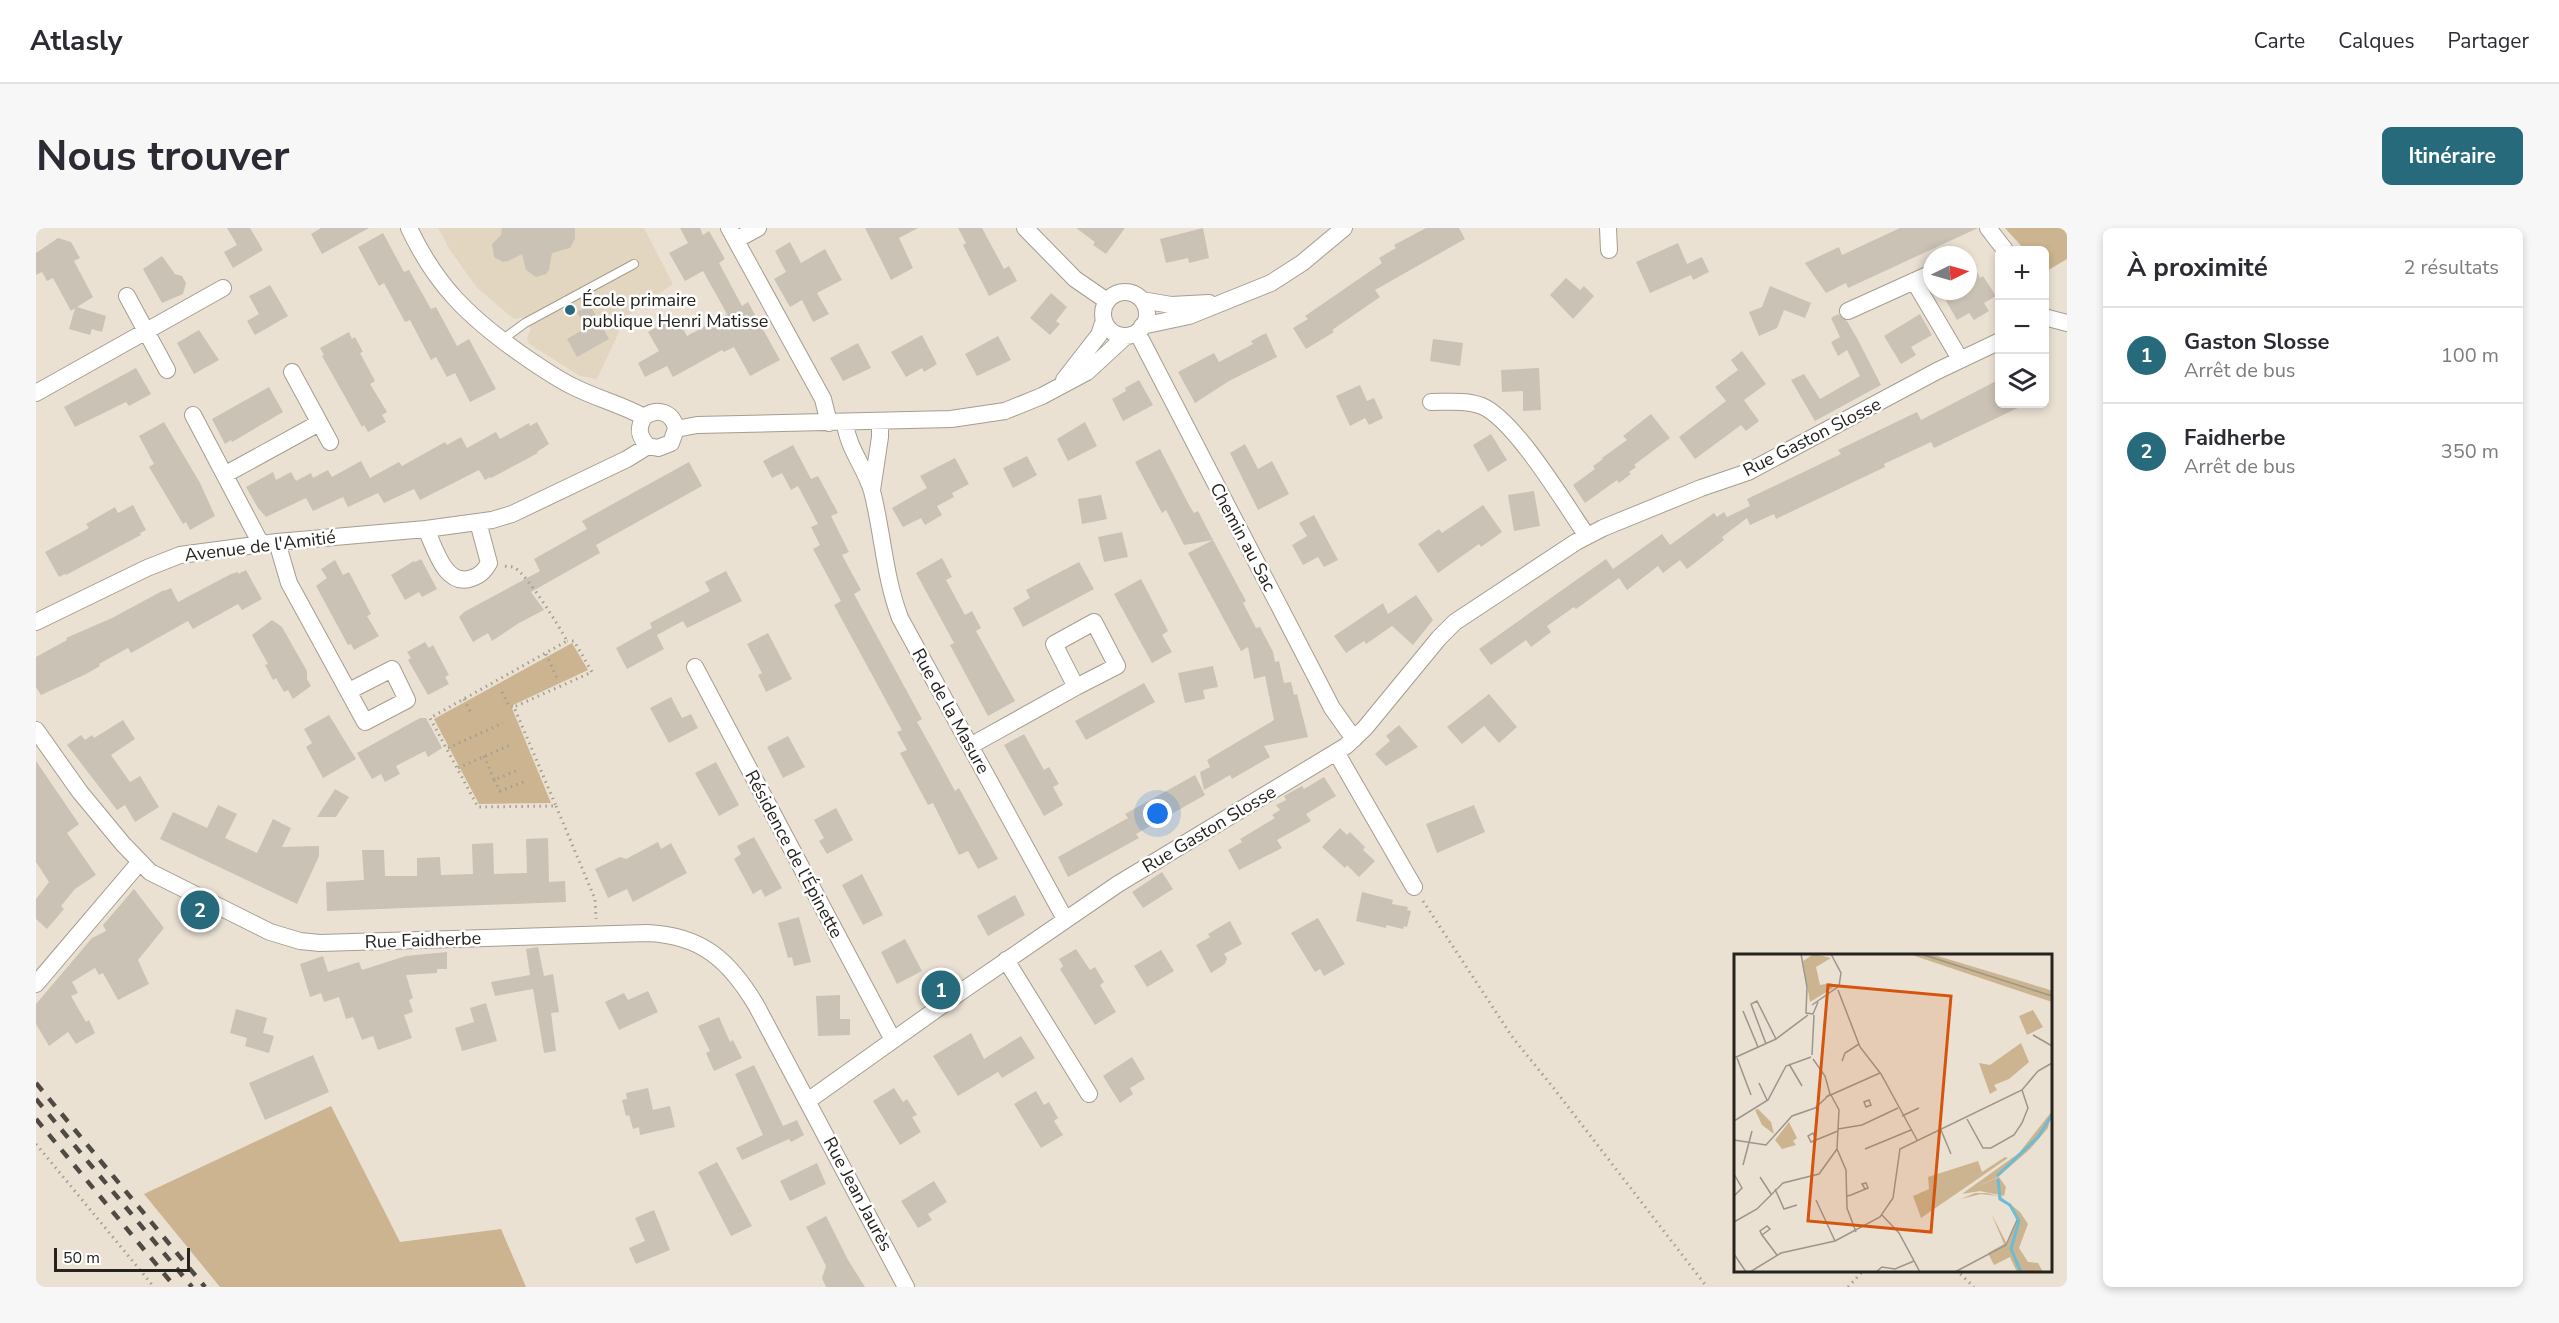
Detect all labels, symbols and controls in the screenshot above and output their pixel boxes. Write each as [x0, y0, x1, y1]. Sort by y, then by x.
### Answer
text: Atlasly [30, 22, 122, 60]
text: Carte [2254, 27, 2305, 55]
text: Calques [2338, 27, 2415, 55]
text: Partager [2448, 27, 2529, 55]
button: Itinéraire [2382, 127, 2523, 185]
text: Nous trouver [36, 128, 289, 185]
north arrow [1923, 246, 1977, 300]
map controls [1995, 246, 2049, 408]
button: + [1995, 246, 2049, 300]
text: À proximité [2127, 250, 2268, 285]
text: 2 résultats [2403, 254, 2499, 281]
place label: École primaire publique Henri Matisse [582, 288, 768, 333]
button: − [1995, 300, 2049, 354]
marker: École primaire publique Henri Matisse [563, 303, 577, 317]
text: Gaston Slosse [2184, 327, 2330, 357]
text: 1 [2141, 342, 2153, 369]
text: 100 m [2441, 342, 2499, 369]
button: layers [1995, 354, 2049, 408]
text: Arrêt de bus [2184, 357, 2295, 384]
street label: Rue Gaston Slosse [1739, 392, 1885, 482]
text: Faidherbe [2184, 423, 2285, 453]
text: 2 [2141, 438, 2153, 465]
text: 350 m [2441, 438, 2499, 465]
text: Arrêt de bus [2184, 453, 2295, 480]
street label: Chemin au Sac [1204, 479, 1282, 595]
street label: Avenue de l'Amitié [183, 525, 337, 567]
street label: Rue de la Masure [907, 644, 995, 778]
street label: Résidence de l’Épinette [739, 766, 849, 942]
street label: Rue Gaston Slosse [1138, 780, 1280, 878]
your location [1143, 799, 1172, 828]
pin: 2 [180, 888, 220, 932]
street label: Rue Faidherbe [364, 926, 482, 954]
inset map [1734, 954, 2052, 1272]
pin: 1 [922, 968, 960, 1012]
street label: Rue Jean Jaurès [818, 1133, 898, 1255]
scale bar [54, 1245, 190, 1272]
text: 50 m [63, 1247, 100, 1269]

